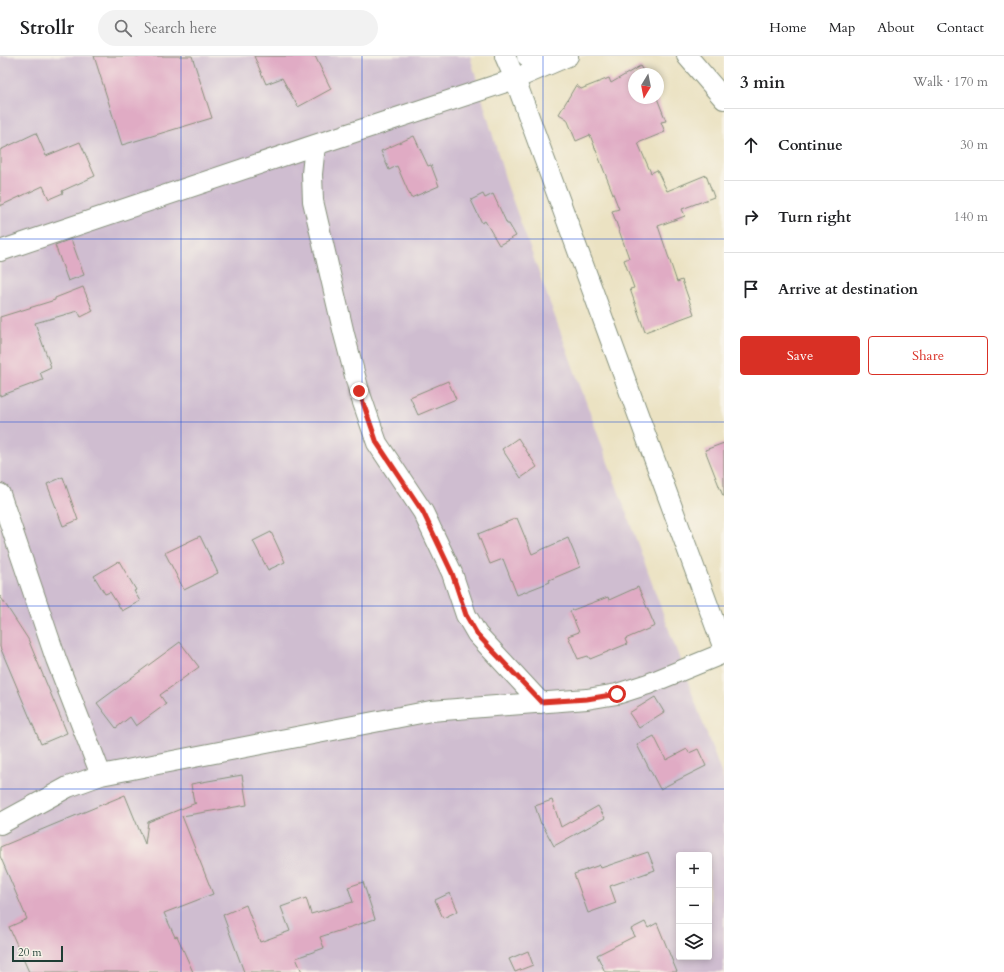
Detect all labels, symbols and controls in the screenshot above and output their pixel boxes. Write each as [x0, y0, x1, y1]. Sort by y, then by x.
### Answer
search box [98, 10, 378, 46]
text: Strollr [20, 15, 74, 41]
icon: search [112, 17, 134, 39]
text: Search here [144, 18, 217, 38]
text: Home [769, 18, 807, 37]
text: Map [829, 18, 855, 37]
text: About [877, 18, 914, 37]
text: Contact [936, 18, 984, 37]
north arrow [628, 68, 664, 104]
text: 3 min [740, 71, 785, 94]
text: Walk · 170 m [913, 73, 988, 91]
icon: ahead [740, 134, 762, 156]
text: Continue [778, 135, 843, 155]
text: 30 m [960, 136, 988, 154]
icon: right [740, 206, 762, 228]
text: Turn right [778, 207, 851, 227]
text: 140 m [954, 208, 988, 226]
icon: arrive [740, 278, 762, 300]
text: Arrive at destination [778, 279, 918, 299]
button: Save [740, 336, 860, 375]
button: Share [868, 336, 988, 375]
route end [350, 382, 368, 400]
route start [608, 685, 626, 703]
map controls [676, 852, 712, 960]
button: + [676, 852, 712, 888]
button: − [676, 888, 712, 924]
button: layers [676, 924, 712, 960]
scale bar [12, 944, 63, 963]
text: 20 m [18, 945, 42, 960]

